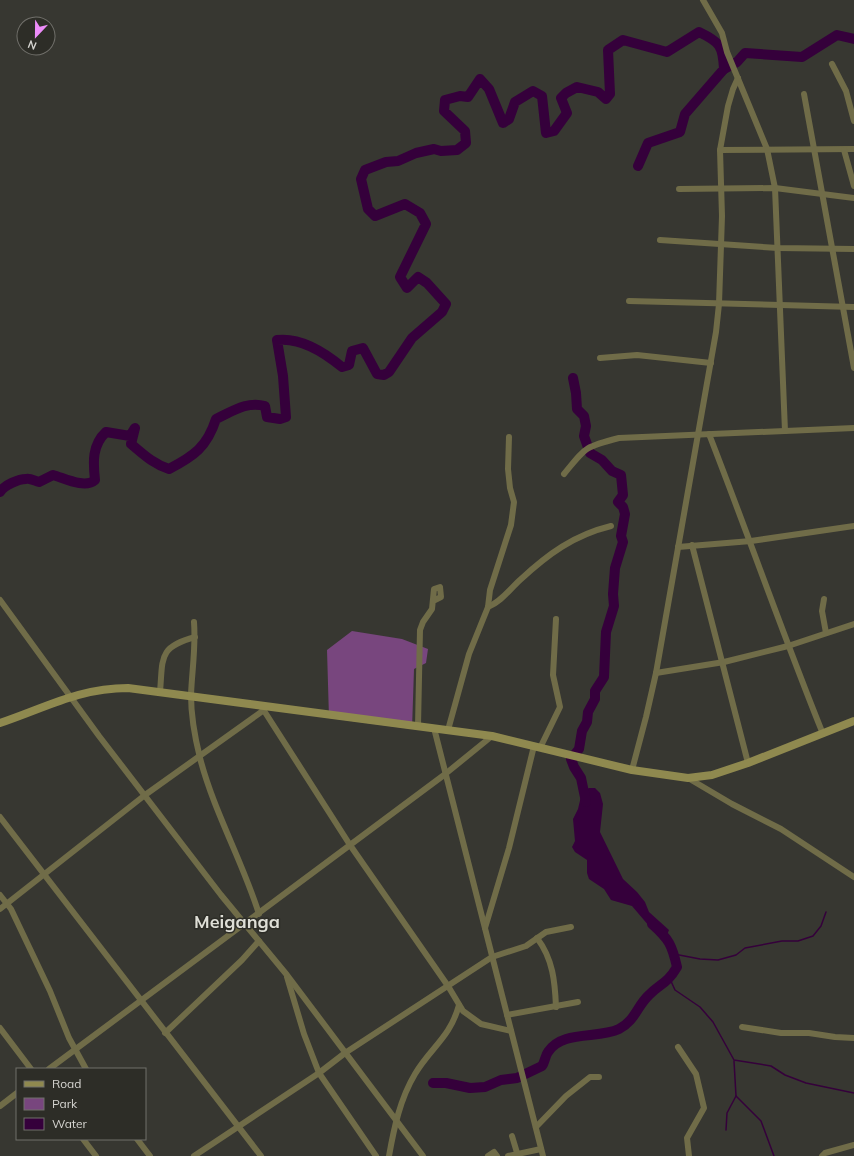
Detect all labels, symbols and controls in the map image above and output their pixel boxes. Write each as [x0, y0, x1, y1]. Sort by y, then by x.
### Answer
north arrow [16, 16, 56, 56]
text: N [26, 37, 39, 53]
district label: Meiganga [194, 910, 280, 933]
legend [16, 1068, 146, 1140]
text: Road [52, 1076, 81, 1091]
text: Park [52, 1096, 78, 1111]
text: Water [52, 1116, 88, 1131]

